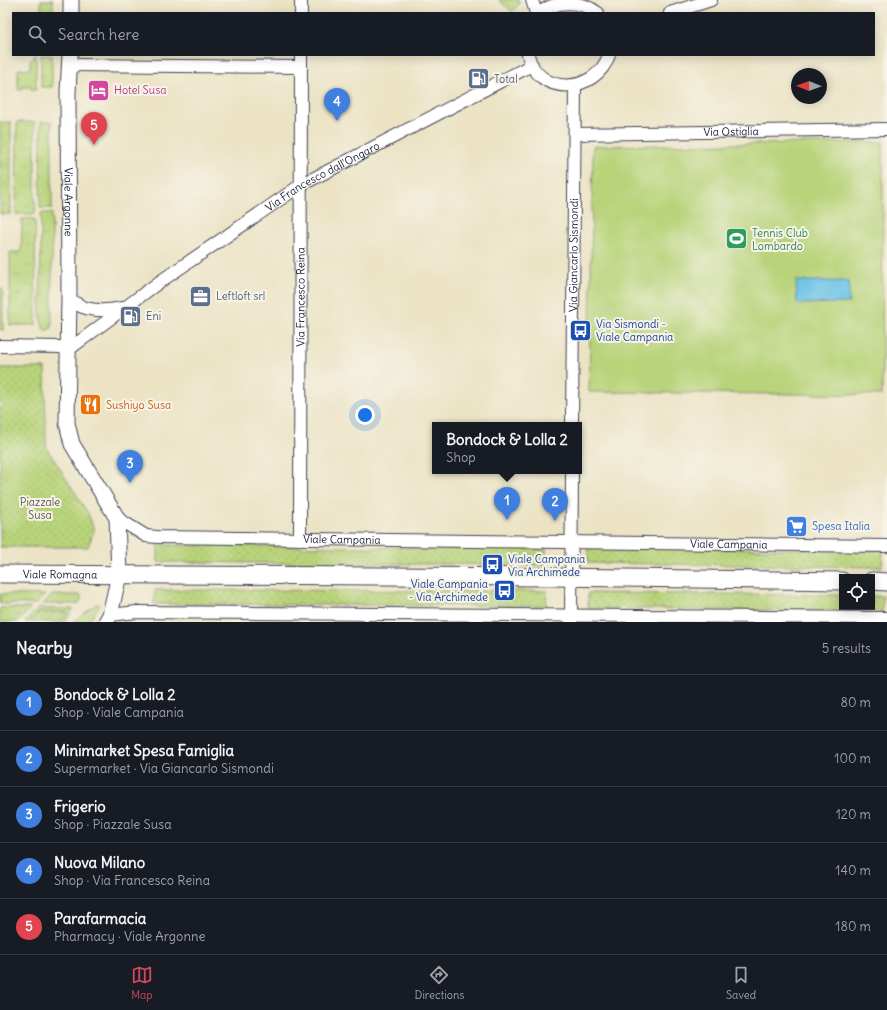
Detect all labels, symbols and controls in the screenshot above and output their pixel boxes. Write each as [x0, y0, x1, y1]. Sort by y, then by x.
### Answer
search box [12, 12, 875, 56]
icon: search [26, 23, 48, 45]
text: Search here [58, 25, 139, 44]
fuel station icon: Total [466, 66, 492, 92]
north arrow [791, 68, 827, 104]
place label: Total [494, 72, 518, 86]
hotel icon: Hotel Susa [85, 77, 111, 103]
place label: Hotel Susa [114, 83, 166, 97]
pin: 4 [324, 88, 350, 121]
pin: 5 [81, 112, 107, 145]
street label: Via Ostiglia [703, 124, 759, 139]
street label: Via Francesco dall'Ongaro [263, 138, 382, 214]
street label: Viale Argonne [61, 167, 76, 237]
street label: Via Giancarlo Sismondi [566, 198, 581, 312]
sports icon: Tennis Club Lombardo [724, 226, 750, 252]
place label: Tennis Club Lombardo [752, 226, 808, 253]
street label: Via Francesco Reina [293, 247, 308, 347]
office icon: Leftloft srl [188, 283, 214, 309]
place label: Leftloft srl [216, 289, 265, 303]
fuel station icon: Eni [118, 303, 144, 329]
place label: Eni [146, 309, 161, 323]
bus stop icon: Via Sismondi - Viale Campania [568, 317, 594, 343]
place label: Via Sismondi - Viale Campania [596, 317, 673, 344]
restaurant icon: Sushiyo Susa [78, 392, 104, 418]
place label: Sushiyo Susa [106, 398, 171, 412]
your location [355, 405, 375, 425]
popup [432, 422, 582, 474]
text: Bondock & Lolla 2 [446, 430, 568, 449]
text: Shop [446, 449, 476, 466]
pin: 3 [117, 450, 143, 483]
pin: 1 [494, 487, 520, 520]
pin: 2 [542, 488, 568, 521]
park label: Piazzale Susa [20, 495, 60, 522]
supermarket icon: Spesa Italia [784, 513, 810, 539]
place label: Spesa Italia [812, 519, 870, 533]
street label: Viale Campania [303, 532, 381, 547]
street label: Viale Campania [690, 537, 768, 552]
bus stop icon: Viale Campania Via Archimede [480, 552, 506, 578]
place label: Viale Campania Via Archimede [508, 552, 585, 579]
street label: Viale Romagna [23, 567, 97, 582]
map controls [839, 574, 875, 610]
button: locate [839, 574, 875, 610]
place label: Viale Campania - Via Archimede [409, 577, 488, 604]
bus stop icon: Viale Campania - Via Archimede [491, 577, 517, 603]
text: Nearby [16, 637, 72, 659]
text: 5 results [822, 640, 871, 657]
text: Bondock & Lolla 2 [54, 685, 176, 704]
text: 1 [26, 694, 32, 711]
text: 80 m [840, 694, 871, 711]
text: Shop · Viale Campania [54, 704, 184, 721]
text: Minimarket Spesa Famiglia [54, 741, 234, 760]
text: 2 [25, 750, 33, 767]
text: 100 m [834, 750, 871, 767]
text: Supermarket · Via Giancarlo Sismondi [54, 760, 274, 777]
text: Frigerio [54, 797, 106, 816]
text: 3 [25, 806, 33, 823]
text: 120 m [836, 806, 871, 823]
text: Shop · Piazzale Susa [54, 816, 172, 833]
text: Nuova Milano [54, 853, 145, 872]
text: 4 [25, 862, 33, 879]
text: 140 m [835, 862, 871, 879]
text: Shop · Via Francesco Reina [54, 872, 210, 889]
text: Parafarmacia [54, 909, 146, 928]
text: 5 [25, 918, 33, 935]
text: 180 m [835, 918, 871, 935]
text: Pharmacy · Viale Argonne [54, 928, 205, 945]
tab: Map [131, 964, 153, 1002]
tab: Directions [415, 964, 464, 1002]
tab: Saved [726, 964, 756, 1002]

